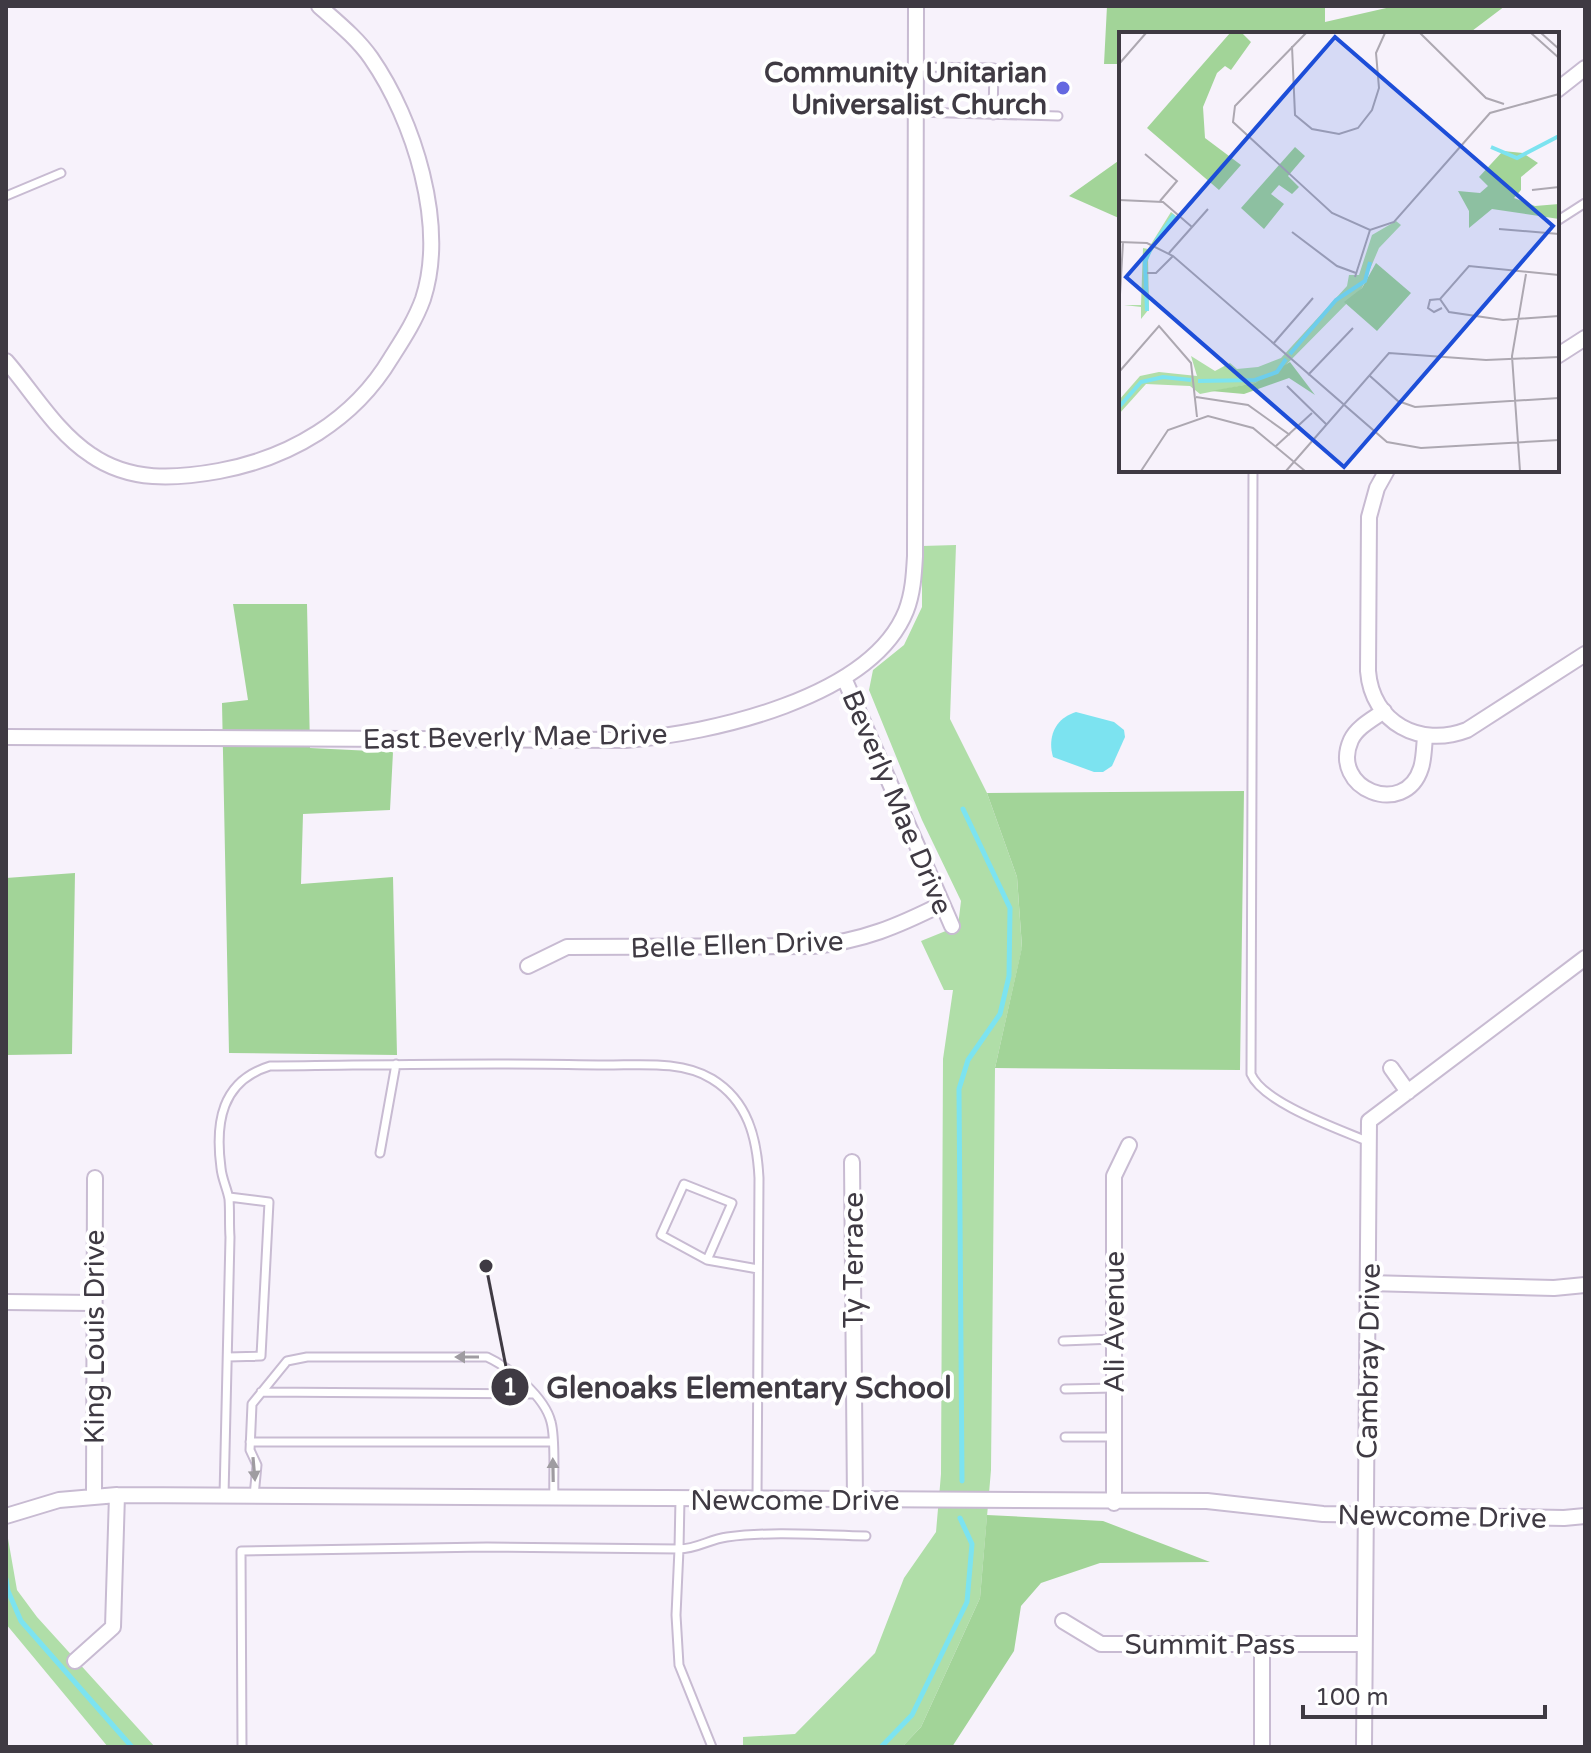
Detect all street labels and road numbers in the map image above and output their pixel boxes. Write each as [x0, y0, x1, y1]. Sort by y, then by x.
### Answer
street label: Beverly Mae Drive [834, 685, 960, 920]
street label: East Beverly Mae Drive [362, 717, 668, 757]
street label: Belle Ellen Drive [630, 924, 844, 966]
street label: Ty Terrace [837, 1192, 871, 1328]
street label: King Louis Drive [78, 1230, 112, 1444]
street label: Ali Avenue [1098, 1251, 1132, 1393]
street label: Cambray Drive [1350, 1263, 1388, 1459]
street label: Newcome Drive [690, 1484, 900, 1518]
street label: Newcome Drive [1337, 1498, 1547, 1536]
street label: Summit Pass [1124, 1628, 1296, 1662]

